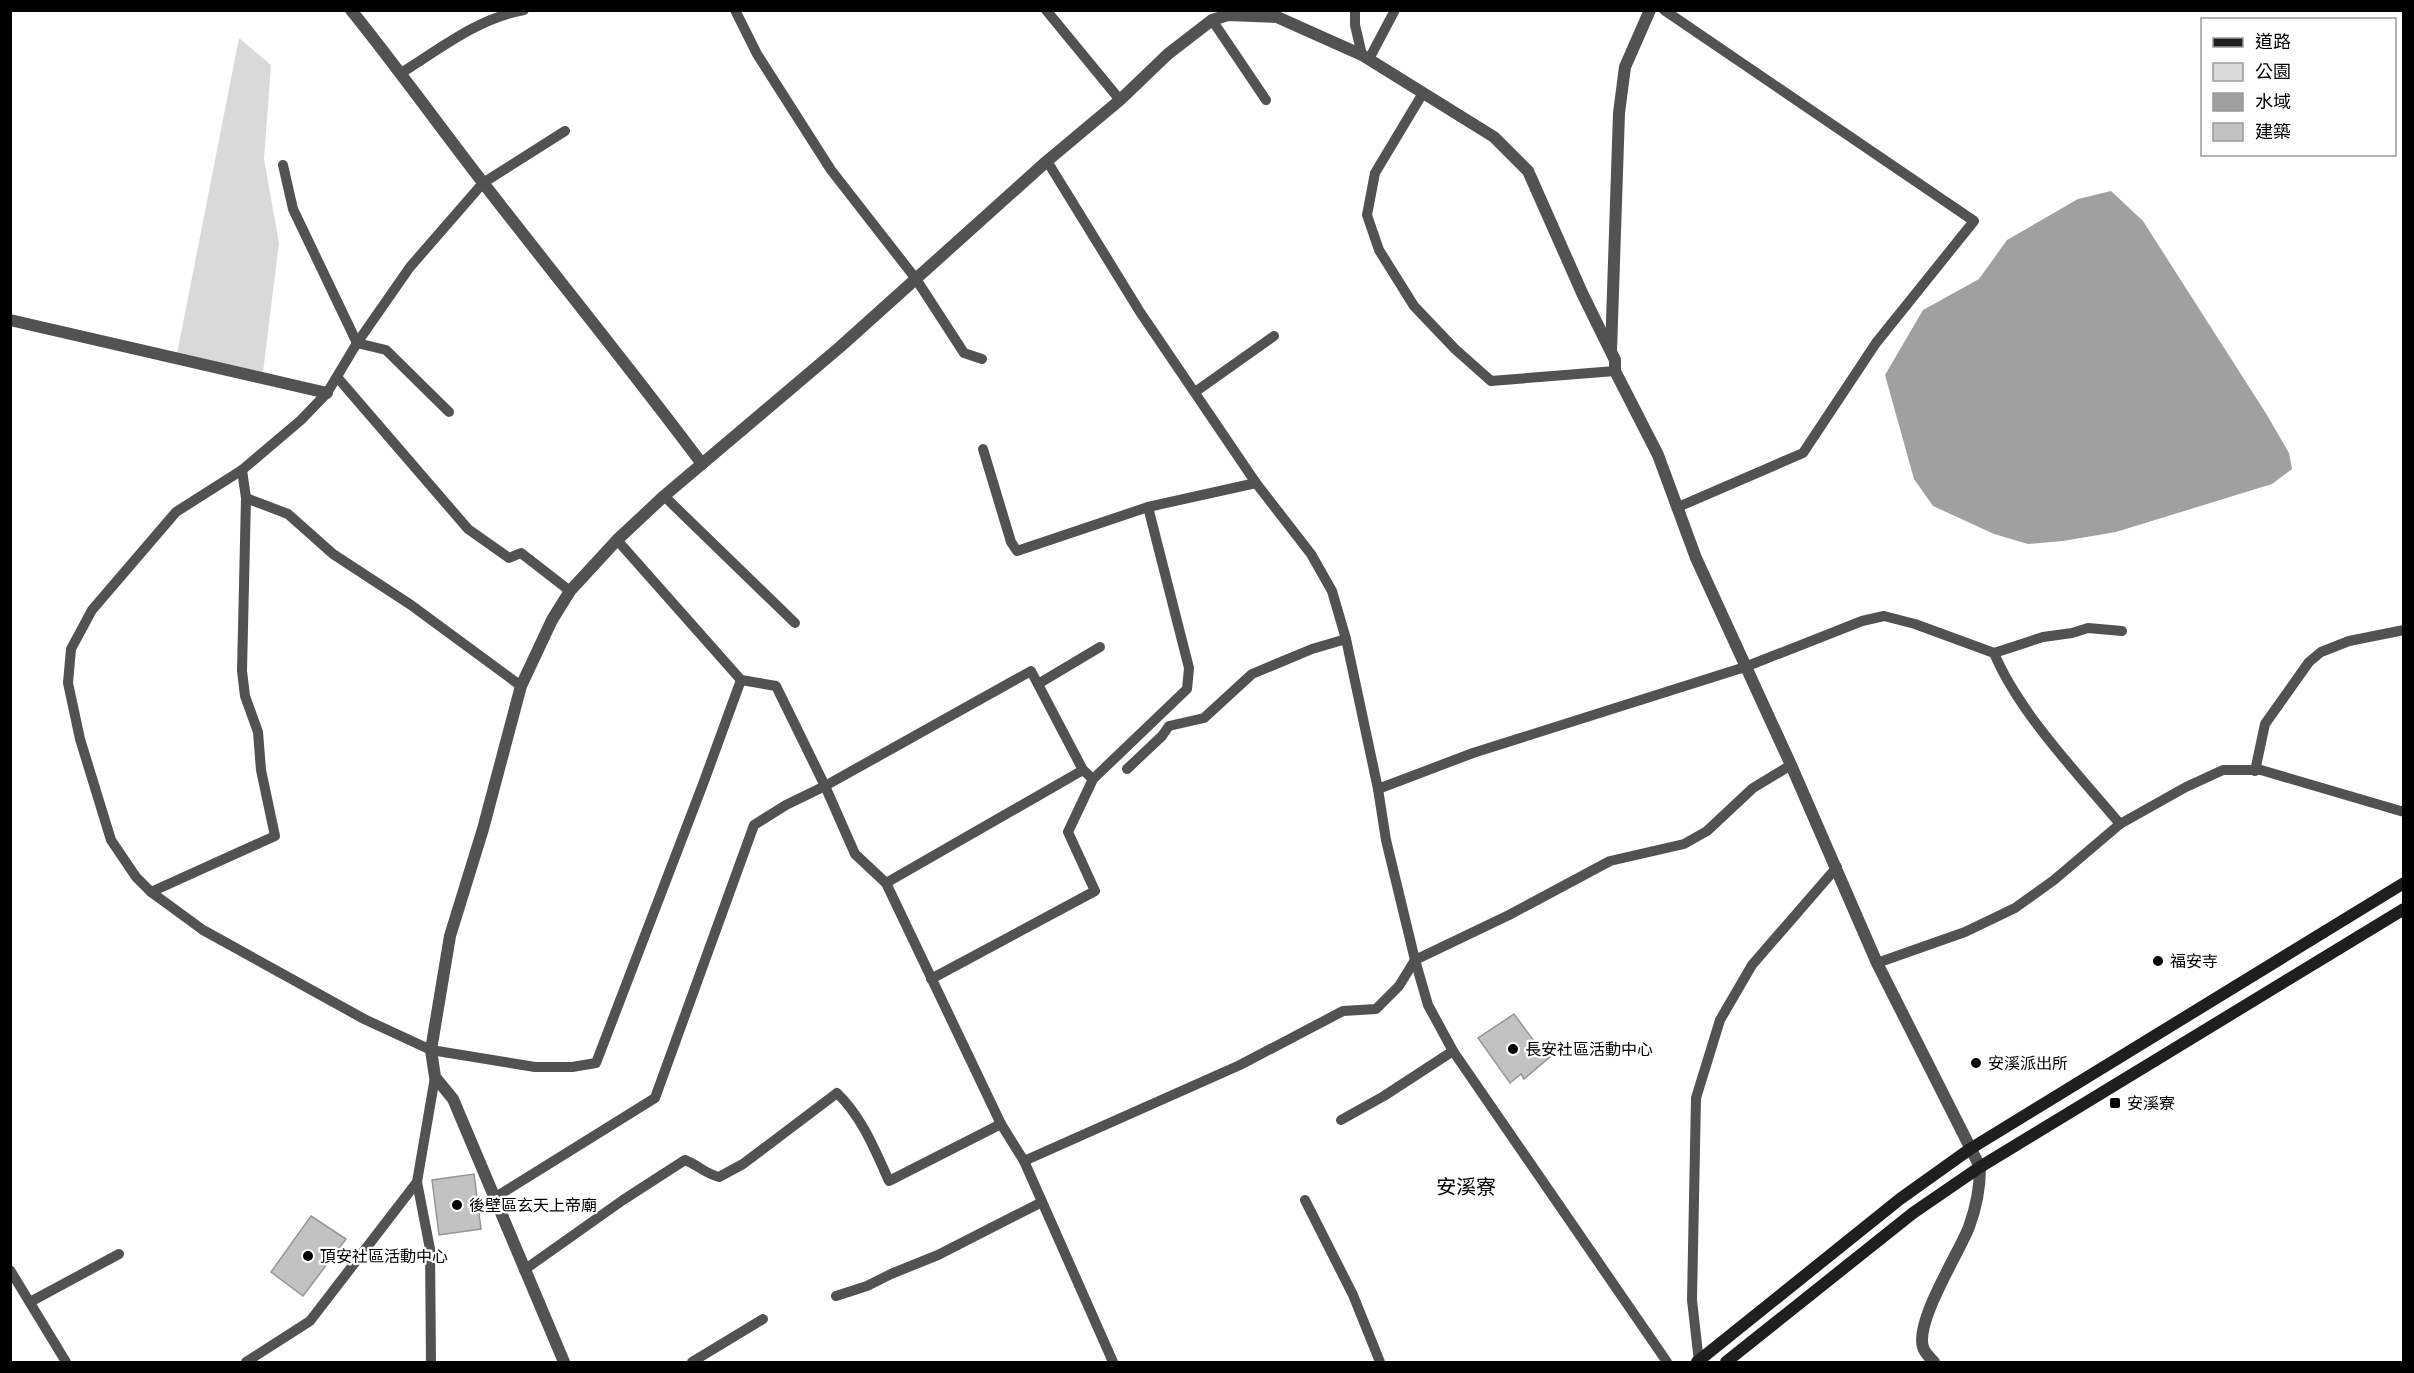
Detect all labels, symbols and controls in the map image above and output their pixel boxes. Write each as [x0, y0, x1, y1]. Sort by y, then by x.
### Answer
legend [2201, 18, 2396, 156]
text: 道路 [2255, 31, 2291, 53]
text: 公園 [2255, 61, 2291, 83]
text: 水域 [2255, 91, 2291, 113]
text: 建築 [2255, 121, 2291, 143]
place label: 福安寺 [2170, 952, 2218, 971]
marker: 福安寺 [2151, 954, 2165, 968]
place label: 長安社區活動中心 [1525, 1040, 1653, 1059]
marker: 長安社區活動中心 [1506, 1042, 1520, 1056]
place label: 安溪派出所 [1988, 1054, 2068, 1073]
marker: 安溪派出所 [1969, 1056, 1983, 1070]
place label: 安溪寮 [2127, 1094, 2175, 1113]
marker: 安溪寮 [2108, 1096, 2122, 1110]
district label: 安溪寮 [1436, 1175, 1496, 1199]
place label: 後壁區玄天上帝廟 [469, 1196, 597, 1215]
marker: 後壁區玄天上帝廟 [450, 1198, 464, 1212]
place label: 頂安社區活動中心 [320, 1247, 448, 1266]
marker: 頂安社區活動中心 [301, 1249, 315, 1263]

